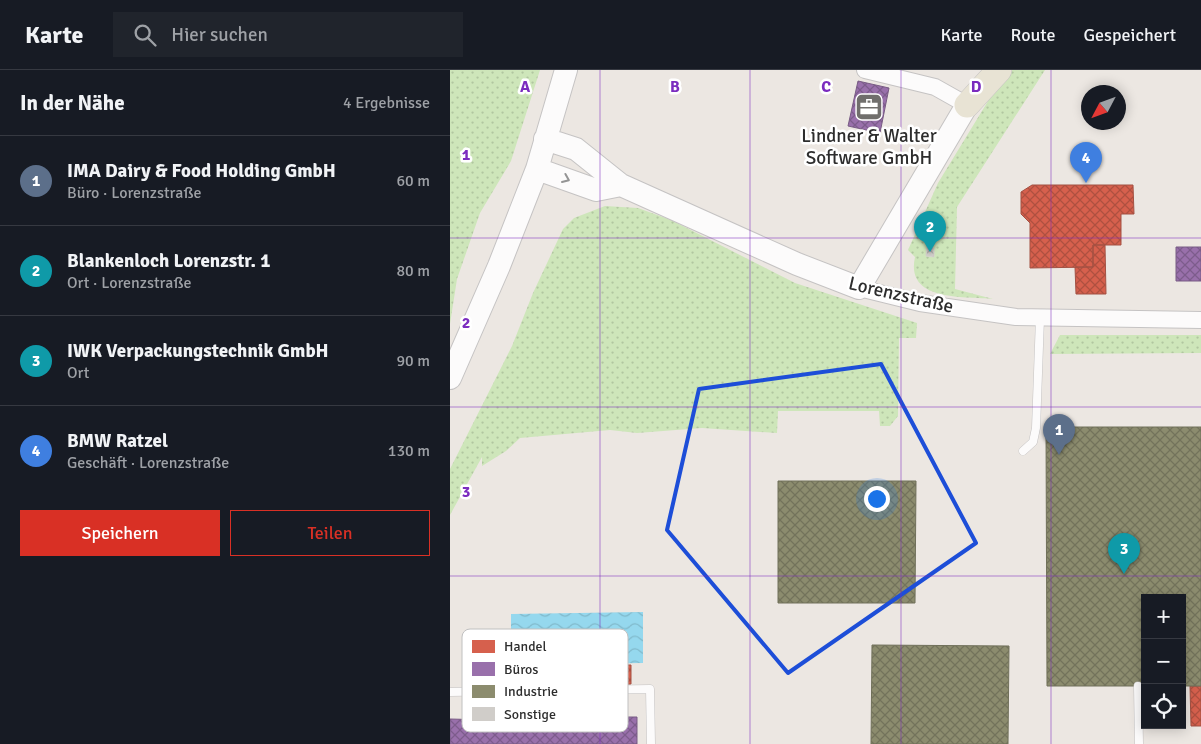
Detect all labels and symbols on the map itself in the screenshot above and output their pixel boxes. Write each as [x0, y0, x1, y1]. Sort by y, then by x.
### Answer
text: A [520, 77, 531, 97]
text: B [670, 77, 680, 97]
text: C [821, 77, 831, 97]
text: D [971, 77, 982, 97]
north arrow [1081, 85, 1126, 130]
office icon: Lindner & Walter Software GmbH [854, 92, 884, 122]
place label: Lindner & Walter Software GmbH [801, 124, 937, 170]
pin: 4 [1070, 142, 1102, 183]
text: 1 [462, 145, 471, 165]
one-way arrow [561, 173, 570, 184]
pin: 2 [914, 211, 946, 252]
street label: Lorenzstraße [846, 271, 956, 319]
text: 2 [462, 313, 470, 333]
pin: 1 [1043, 414, 1075, 455]
text: 3 [462, 482, 470, 502]
your location [864, 486, 890, 512]
pin: 3 [1108, 533, 1140, 574]
legend [462, 629, 628, 732]
text: Handel [504, 638, 547, 655]
text: Büros [504, 661, 538, 678]
text: Industrie [504, 683, 558, 700]
text: Sonstige [504, 706, 556, 723]

